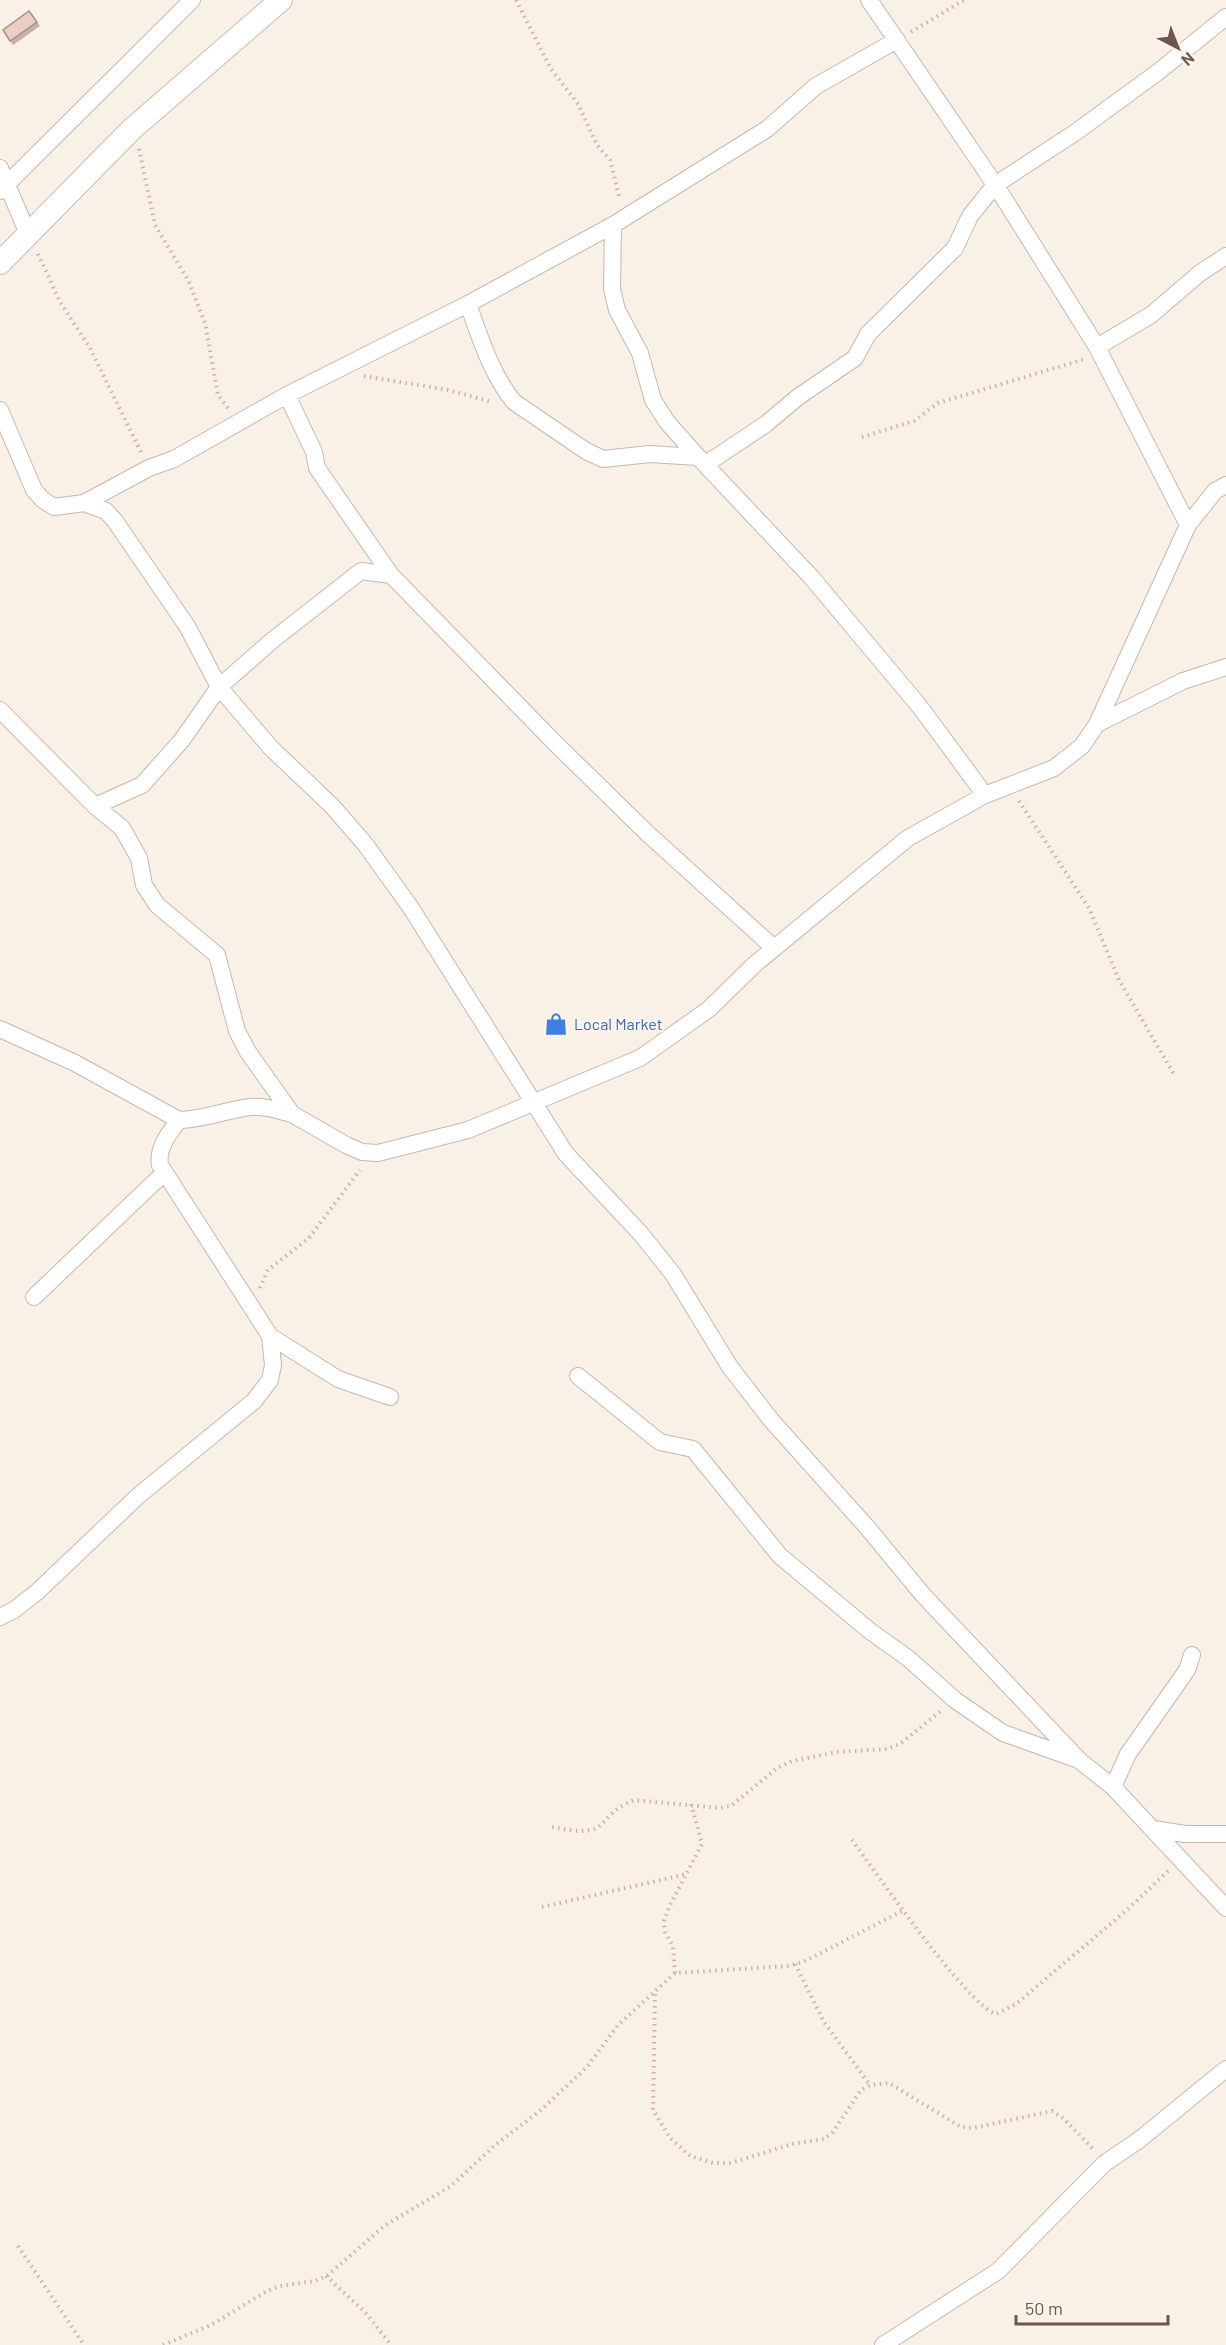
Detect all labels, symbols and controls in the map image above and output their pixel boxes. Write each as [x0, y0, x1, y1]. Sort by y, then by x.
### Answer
north arrow [1148, 18, 1208, 78]
text: N [1178, 49, 1199, 70]
shop icon: Local Market [543, 1011, 569, 1037]
place label: Local Market [574, 1014, 663, 1033]
scale bar [1016, 2288, 1168, 2326]
text: 50 m [1025, 2297, 1063, 2319]

